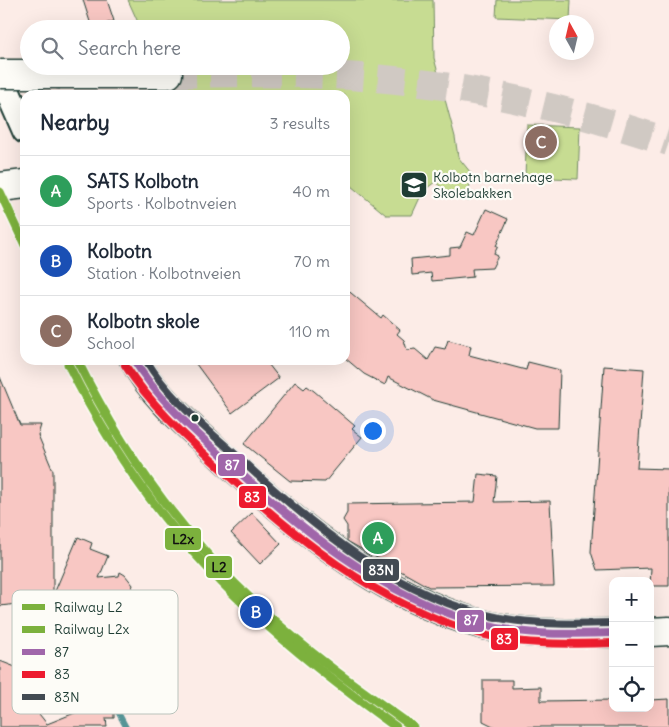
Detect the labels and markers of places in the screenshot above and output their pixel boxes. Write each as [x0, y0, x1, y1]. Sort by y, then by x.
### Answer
pin: C [525, 123, 557, 161]
place label: Kolbotn barnehage Skolebakken [433, 168, 553, 202]
school or university icon: Kolbotn barnehage Skolebakken [399, 170, 429, 200]
unlabelled marker [190, 413, 200, 423]
pin: A [362, 519, 394, 557]
pin: B [240, 593, 272, 631]

